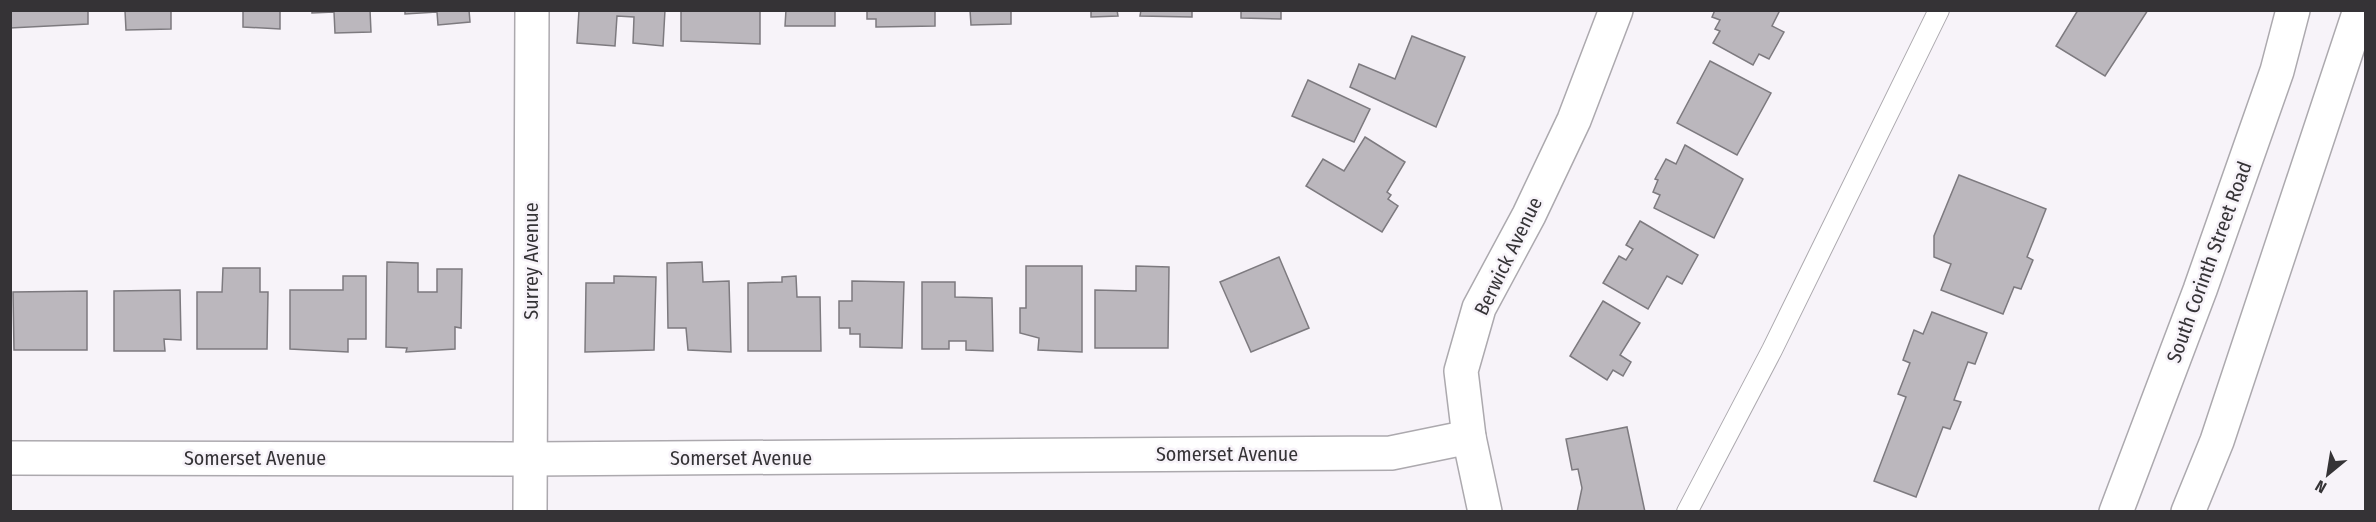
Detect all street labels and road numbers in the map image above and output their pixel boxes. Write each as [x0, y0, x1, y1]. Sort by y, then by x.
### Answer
street label: South Corinth Street Road [2161, 158, 2257, 366]
street label: Berwick Avenue [1469, 193, 1547, 319]
street label: Surrey Avenue [519, 202, 543, 320]
street label: Somerset Avenue [1156, 442, 1298, 466]
street label: Somerset Avenue [184, 446, 326, 470]
street label: Somerset Avenue [670, 446, 812, 470]

